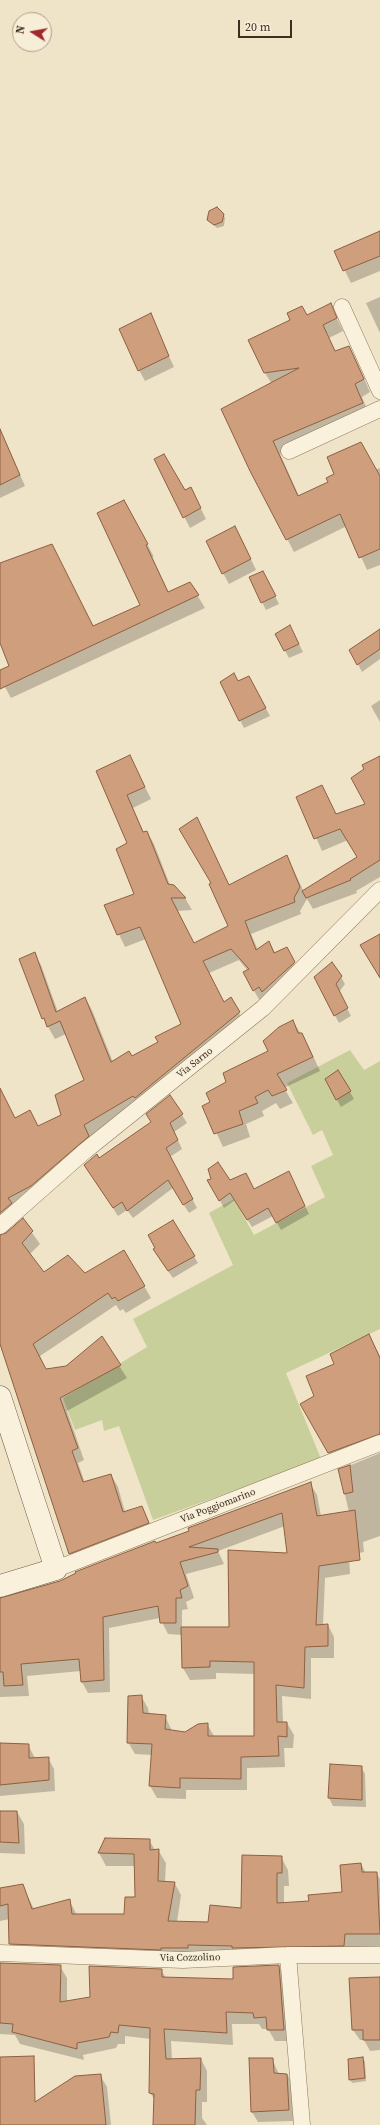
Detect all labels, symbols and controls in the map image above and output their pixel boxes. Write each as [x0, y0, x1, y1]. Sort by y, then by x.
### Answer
north arrow [12, 12, 52, 52]
scale bar [240, 12, 294, 38]
text: 20 m [245, 19, 271, 35]
text: N [13, 24, 29, 35]
street label: Via Sarno [174, 1045, 216, 1081]
street label: Via Poggiomarino [179, 1486, 257, 1526]
street label: Via Cozzolino [160, 1951, 220, 1965]

